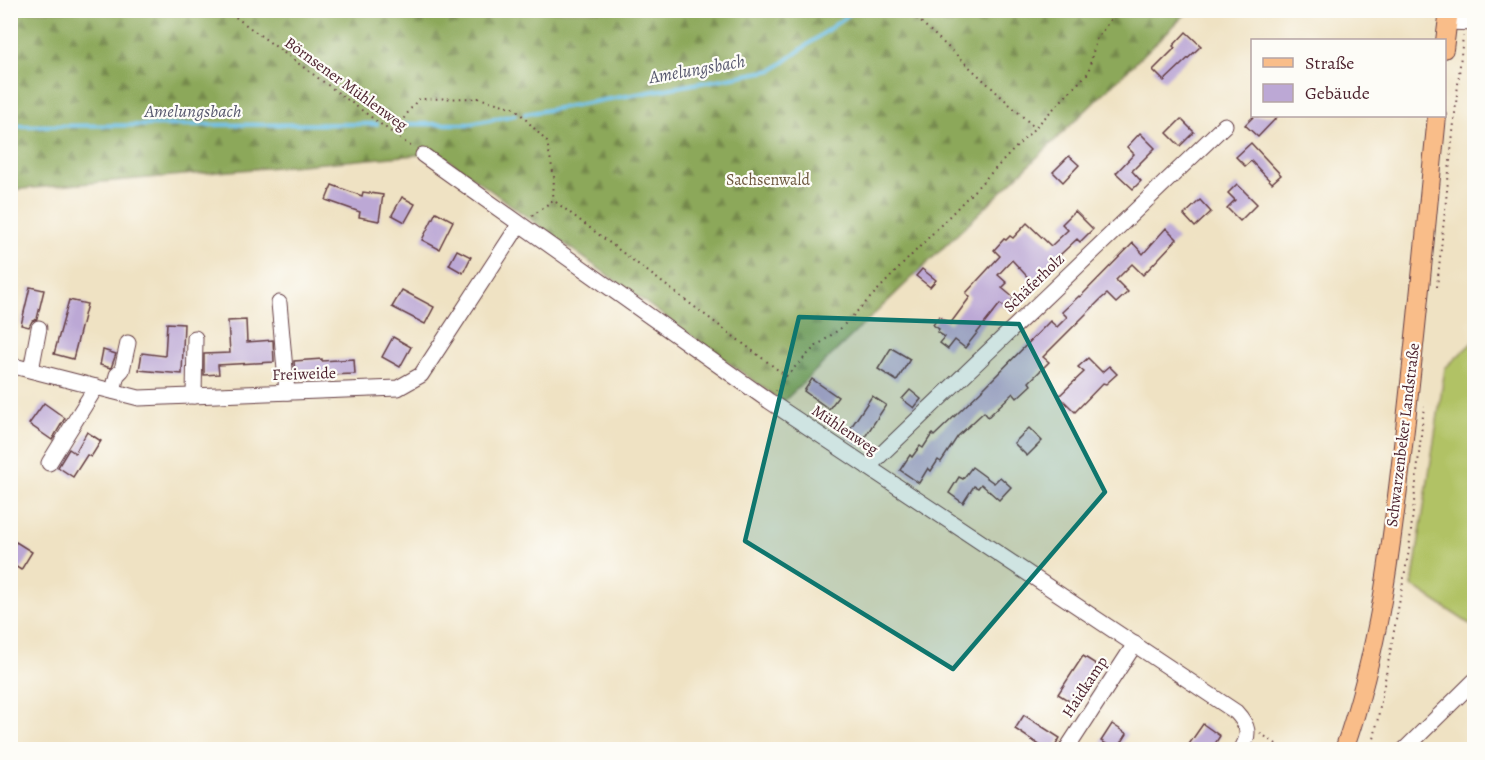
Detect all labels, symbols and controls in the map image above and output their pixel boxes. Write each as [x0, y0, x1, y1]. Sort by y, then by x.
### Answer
street label: Börnsener Mühlenweg [280, 32, 412, 136]
legend [1251, 39, 1446, 117]
water label: Amelungsbach [646, 49, 747, 89]
text: Straße [1305, 51, 1354, 75]
text: Gebäude [1305, 81, 1370, 105]
water label: Amelungsbach [143, 99, 242, 123]
park label: Sachsenwald [726, 169, 810, 191]
street label: Schäferholz [999, 248, 1069, 318]
street label: Schwarzenbeker Landstraße [1381, 342, 1425, 528]
street label: Freiweide [272, 362, 336, 386]
street label: Mühlenweg [807, 400, 883, 460]
street label: Haidkamp [1057, 652, 1113, 722]

